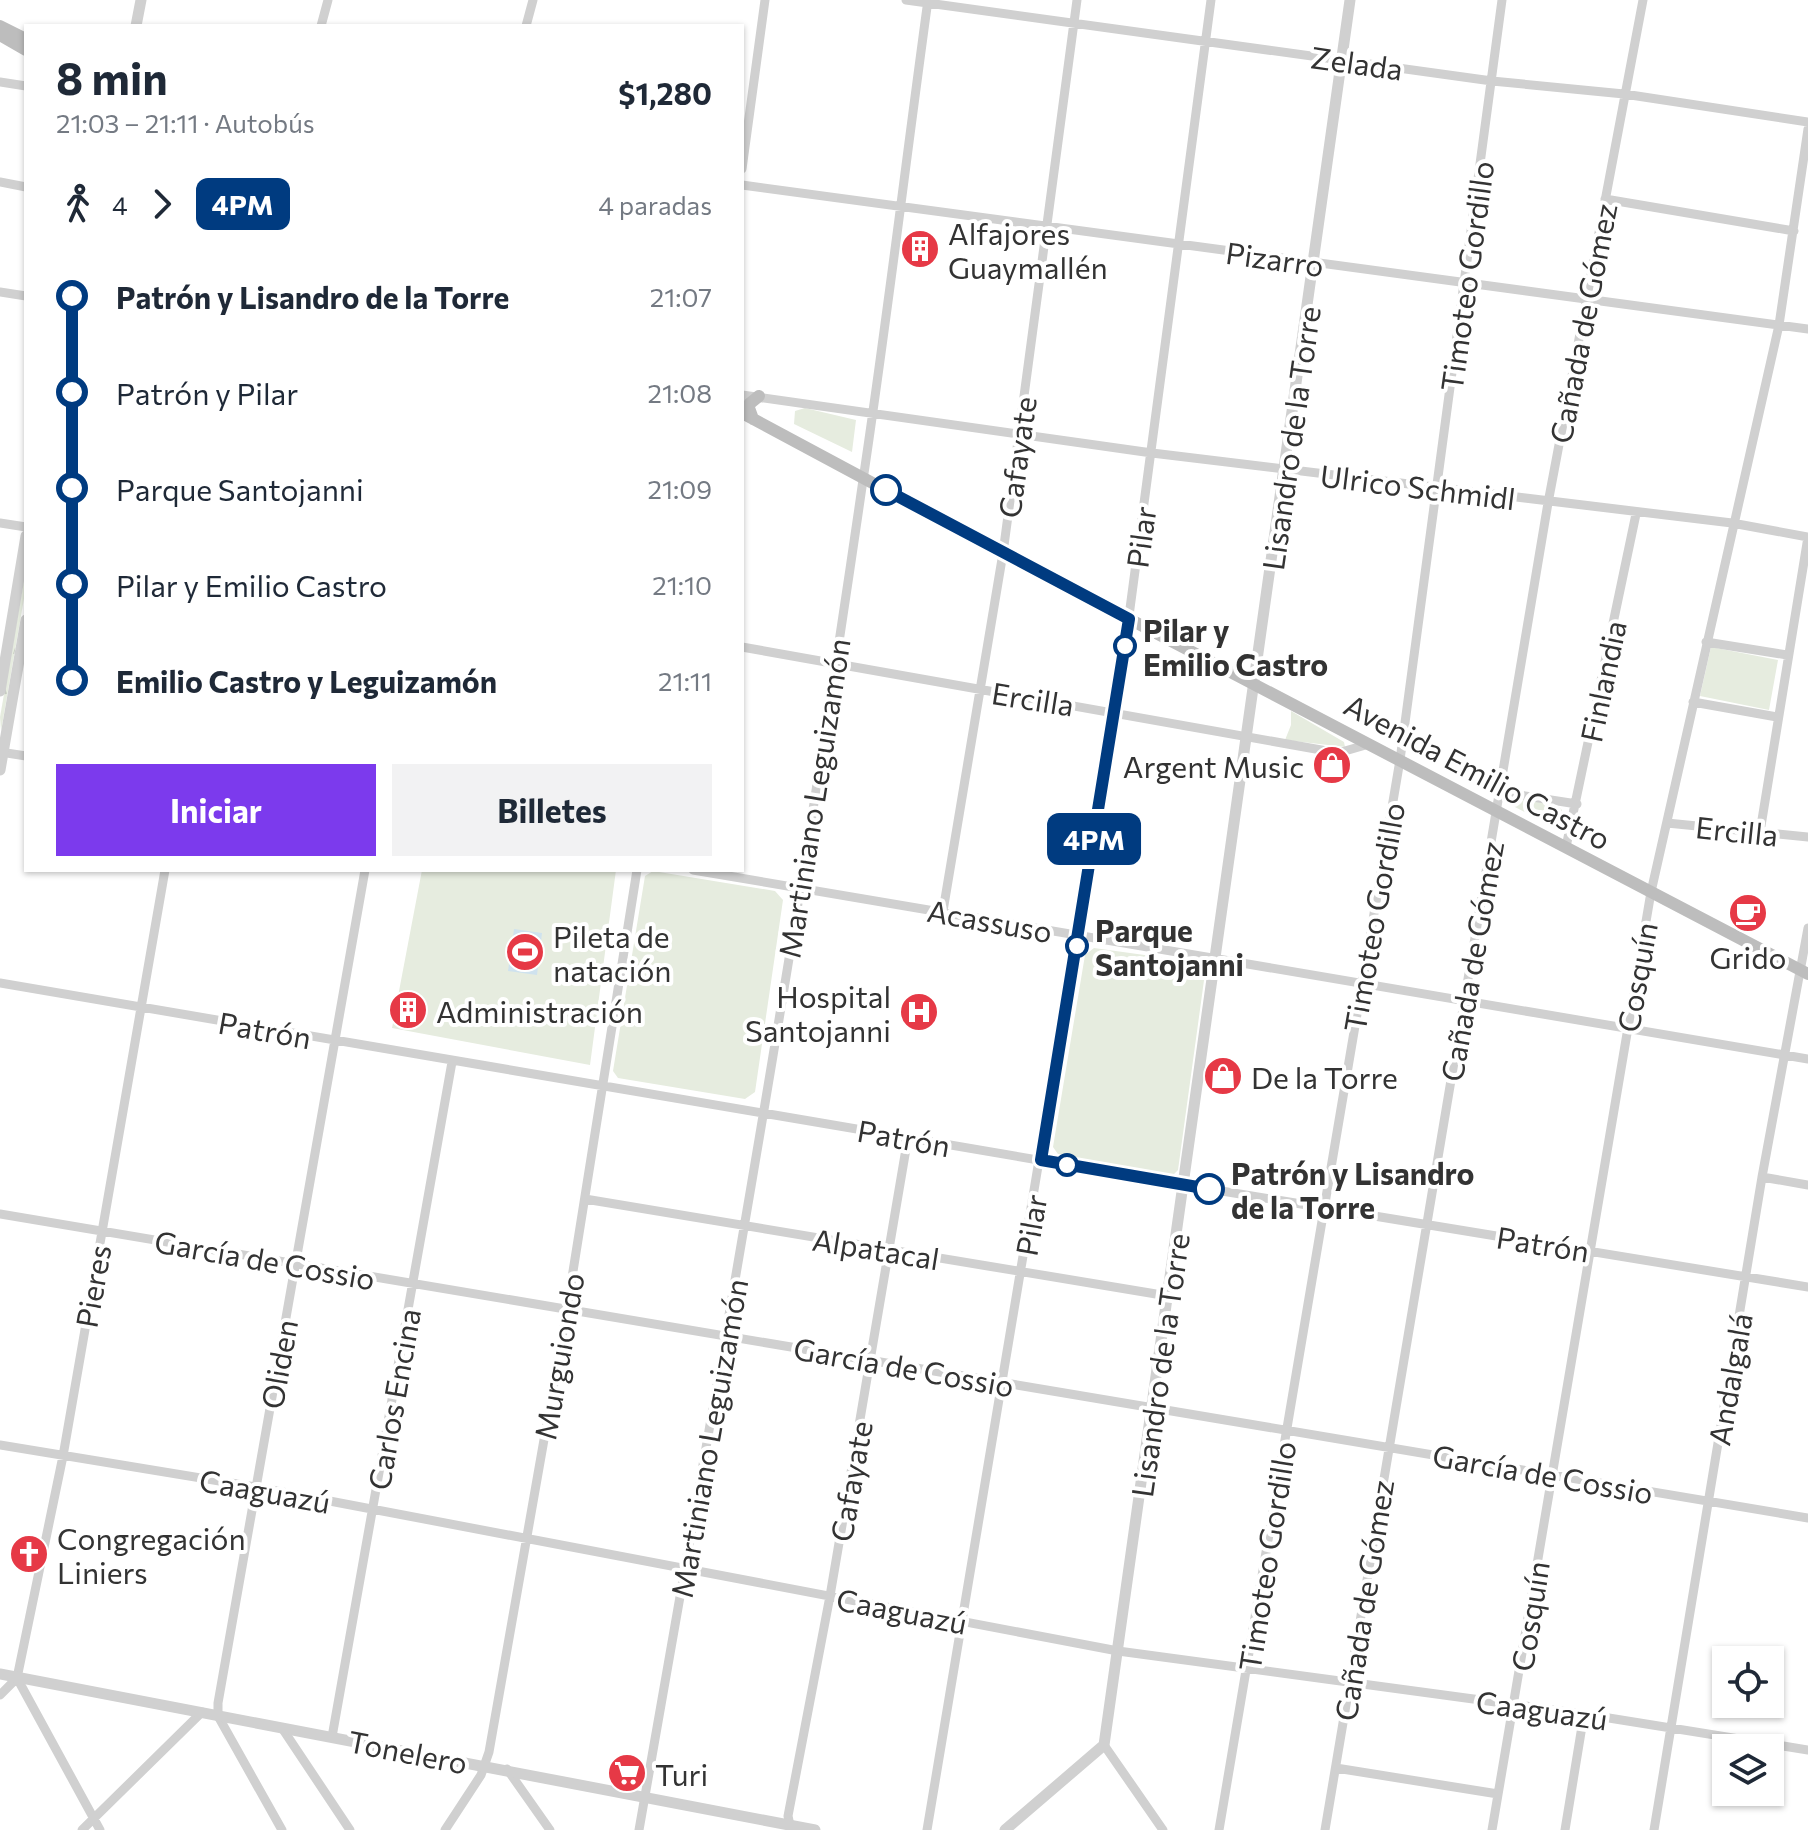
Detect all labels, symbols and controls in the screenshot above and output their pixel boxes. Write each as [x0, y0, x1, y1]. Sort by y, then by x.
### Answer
street label: Zelada [1309, 37, 1405, 87]
text: 8 min [56, 50, 168, 104]
text: $1,280 [618, 74, 712, 111]
text: 21:03 – 21:11 · Autobús [56, 107, 315, 138]
street label: Timoteo Gordillo [1432, 159, 1500, 393]
icon: walk [56, 182, 100, 226]
icon: forward [140, 182, 184, 226]
text: 4PM [212, 187, 274, 221]
text: 4 [112, 189, 128, 220]
text: 4 paradas [598, 189, 712, 220]
street label: Cañada de Gómez [1541, 200, 1623, 446]
place label: Alfajores Guaymallén [948, 214, 1108, 285]
building icon: Alfajores Guaymallén [899, 228, 941, 270]
street label: Pizarro [1224, 233, 1326, 283]
text: Patrón y Lisandro de la Torre [116, 278, 509, 315]
text: 21:07 [650, 281, 712, 312]
street label: Lisandro de la Torre [1253, 304, 1327, 572]
text: Patrón y Pilar [116, 374, 298, 411]
text: 21:08 [648, 377, 712, 408]
street label: Cafayate [989, 394, 1043, 520]
street label: Ulrico Schmidl [1318, 456, 1518, 516]
text: Parque Santojanni [116, 470, 364, 507]
text: 21:09 [648, 473, 712, 504]
unlabelled marker [871, 475, 901, 505]
street label: Pilar [1117, 504, 1163, 570]
text: Pilar y Emilio Castro [116, 566, 387, 603]
text: 21:10 [652, 569, 712, 600]
place label: Pilar y Emilio Castro [1143, 611, 1328, 682]
street label: Finlandia [1571, 617, 1633, 745]
marker: Pilar y Emilio Castro [1114, 635, 1136, 657]
street label: Martiniano Leguizamón [769, 636, 857, 960]
text: Emilio Castro y Leguizamón [116, 662, 497, 699]
text: 21:11 [658, 665, 712, 696]
street label: Ercilla [989, 673, 1077, 723]
street label: Avenida Emilio Castro [1339, 685, 1617, 857]
shop icon: Argent Music [1311, 744, 1353, 786]
place label: Argent Music [1123, 747, 1304, 784]
button: Iniciar [56, 764, 376, 856]
button: Billetes [392, 764, 712, 856]
street label: Timoteo Gordillo [1335, 800, 1411, 1034]
street label: Ercilla [1694, 807, 1780, 853]
line badge: 4PM [1048, 813, 1140, 865]
text: 4PM [1063, 822, 1125, 856]
street label: Cañada de Gómez [1432, 838, 1510, 1084]
street label: Acassuso [925, 891, 1055, 949]
cafe icon: Grido [1727, 892, 1769, 934]
place label: Parque Santojanni [1095, 911, 1244, 982]
place label: Pileta de natación [553, 917, 672, 988]
street label: Cosquín [1608, 919, 1664, 1035]
sports icon: Pileta de natación [504, 931, 546, 973]
marker: Parque Santojanni [1066, 935, 1088, 957]
place label: Grido [1710, 938, 1786, 975]
place label: Hospital Santojanni [745, 977, 891, 1048]
building icon: Administración [387, 989, 429, 1031]
hospital icon: Hospital Santojanni [898, 991, 940, 1033]
place label: Administración [436, 992, 643, 1029]
street label: Patrón [216, 1003, 314, 1055]
shop icon: De la Torre [1202, 1055, 1244, 1097]
place label: De la Torre [1251, 1058, 1398, 1095]
street label: Patrón [855, 1111, 953, 1163]
unlabelled marker [1056, 1154, 1078, 1176]
place label: Patrón y Lisandro de la Torre [1231, 1154, 1474, 1225]
marker: Patrón y Lisandro de la Torre [1194, 1174, 1224, 1204]
street label: Pilar [1006, 1191, 1054, 1259]
street label: Patrón [1494, 1217, 1592, 1269]
street label: Alpatacal [810, 1220, 942, 1276]
street label: García de Cossio [152, 1221, 378, 1297]
street label: Lisandro de la Torre [1122, 1231, 1196, 1499]
street label: Pieres [67, 1242, 117, 1330]
street label: Murguiondo [525, 1270, 591, 1442]
street label: Martiniano Leguizamón [662, 1276, 754, 1600]
street label: Carlos Encina [359, 1306, 427, 1492]
street label: Andalgalá [1699, 1310, 1759, 1448]
street label: Oliden [252, 1316, 304, 1412]
street label: García de Cossio [791, 1328, 1017, 1404]
street label: Cafayate [821, 1418, 879, 1544]
street label: García de Cossio [1430, 1435, 1656, 1511]
street label: Timoteo Gordillo [1230, 1439, 1302, 1673]
street label: Caaguazú [197, 1460, 333, 1520]
street label: Cañada de Gómez [1326, 1477, 1400, 1723]
place label: Congregación Liniers [57, 1519, 246, 1590]
church icon: Congregación Liniers [8, 1533, 50, 1575]
street label: Cosquín [1502, 1558, 1556, 1674]
street label: Caaguazú [834, 1579, 970, 1641]
map controls [1712, 1646, 1784, 1806]
button: locate [1712, 1646, 1784, 1718]
street label: Caaguazú [1474, 1681, 1610, 1737]
street label: Tonelero [345, 1721, 471, 1781]
button: layers [1712, 1734, 1784, 1806]
supermarket icon: Turi [606, 1752, 648, 1794]
place label: Turi [655, 1755, 708, 1792]

